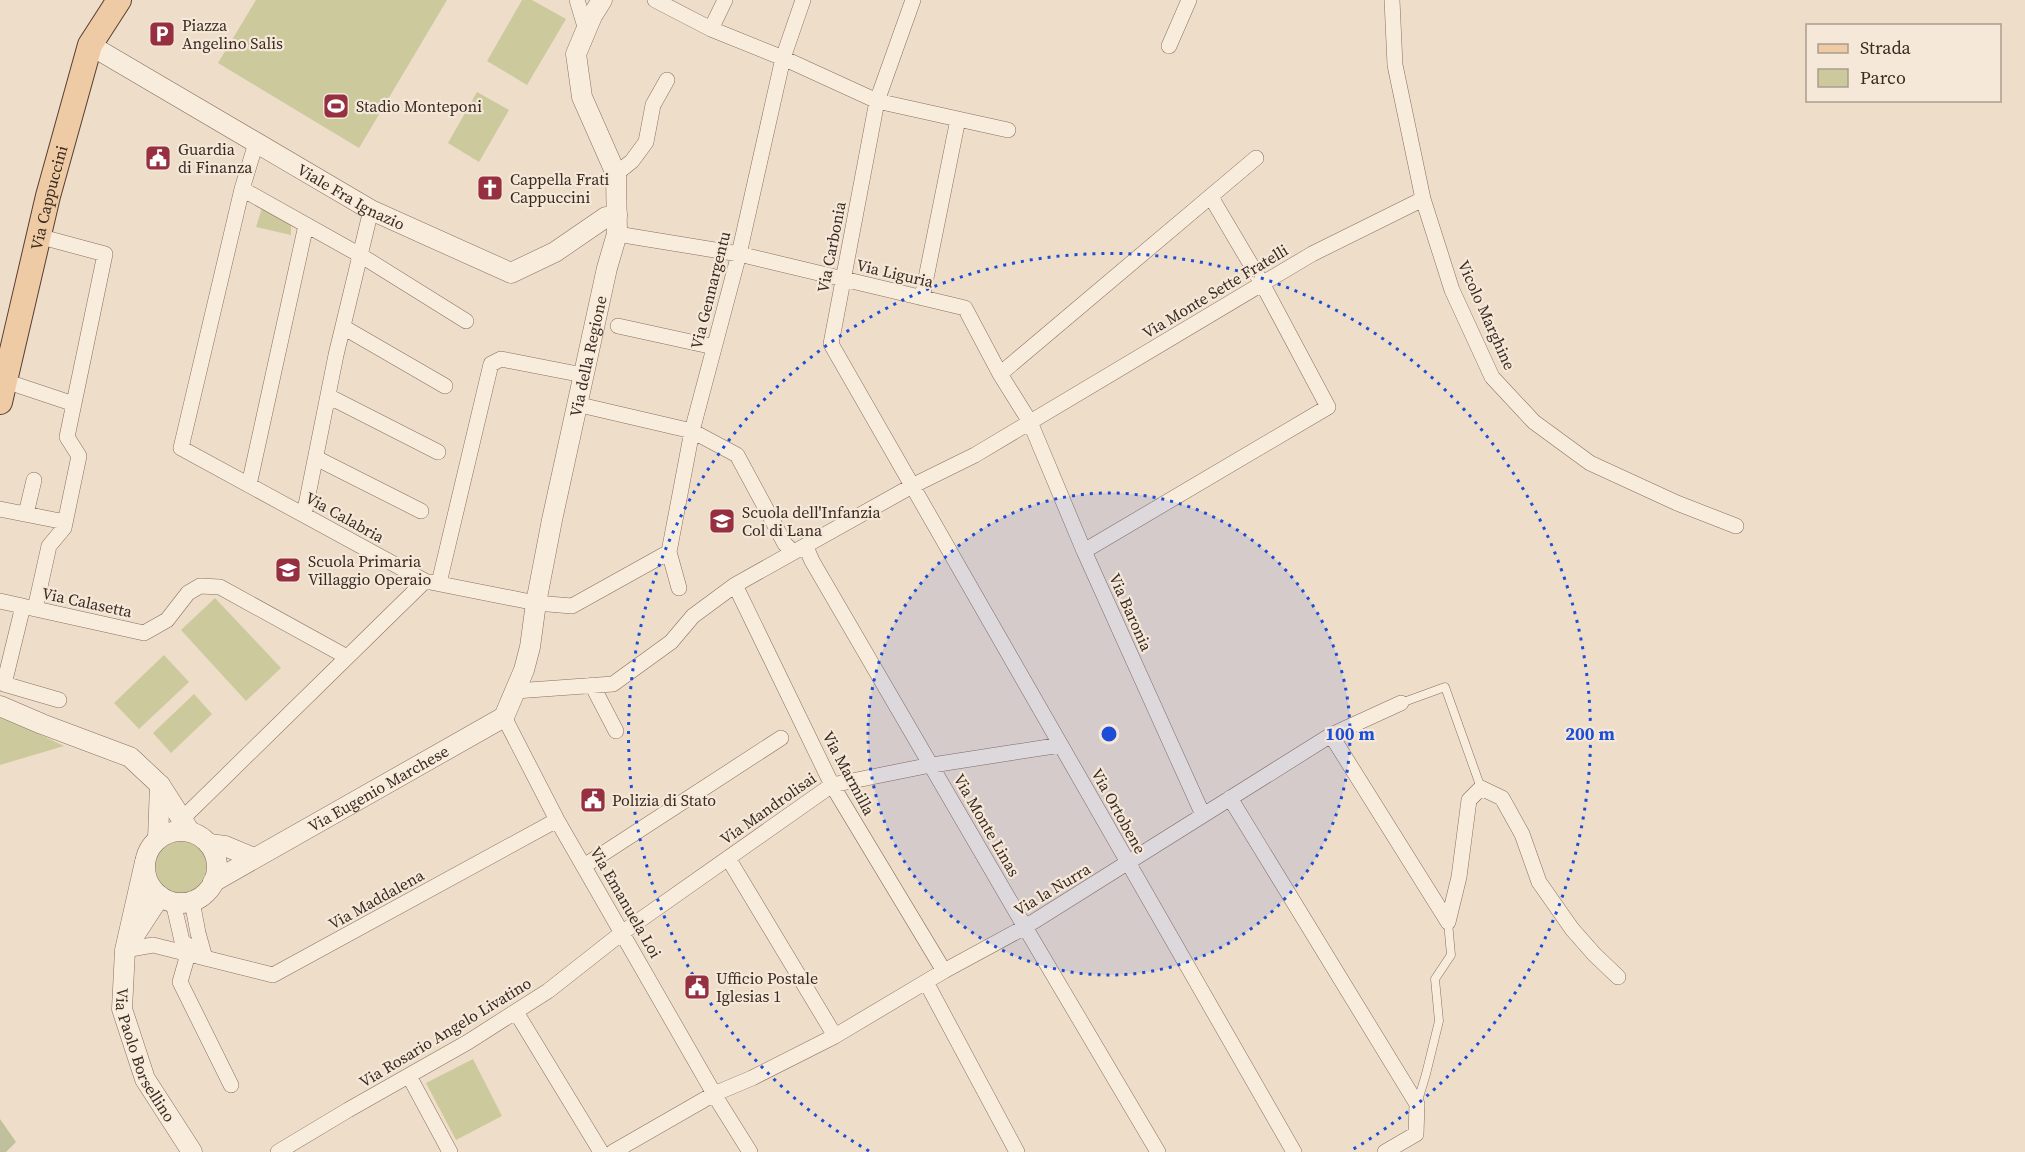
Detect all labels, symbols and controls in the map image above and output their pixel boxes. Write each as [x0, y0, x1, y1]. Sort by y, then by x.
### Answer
place label: Piazza Angelino Salis [182, 14, 283, 54]
parking icon: Piazza Angelino Salis [147, 19, 177, 49]
legend [1806, 24, 2001, 102]
text: Strada [1860, 35, 1911, 60]
text: Parco [1860, 65, 1906, 90]
sports icon: Stadio Monteponi [321, 91, 351, 121]
place label: Stadio Monteponi [356, 95, 482, 117]
place label: Guardia di Finanza [178, 138, 253, 178]
street label: Via Cappuccini [25, 143, 73, 252]
public building icon: Guardia di Finanza [143, 143, 173, 173]
street label: Viale Fra Ignazio [293, 158, 409, 235]
place label: Cappella Frati Cappuccini [510, 168, 610, 208]
church icon: Cappella Frati Cappuccini [475, 173, 505, 203]
street label: Via Carbonia [811, 199, 851, 294]
street label: Via Gennargentu [685, 229, 735, 351]
street label: Via Monte Sette Fratelli [1138, 239, 1292, 343]
street label: Via Liguria [854, 253, 937, 293]
street label: Vicolo Marghine [1453, 257, 1521, 373]
street label: Via della Regione [564, 293, 612, 419]
street label: Via Calabria [302, 486, 389, 548]
place label: Scuola dell'Infanzia Col di Lana [742, 501, 882, 541]
school or university icon: Scuola dell'Infanzia Col di Lana [707, 506, 737, 536]
place label: Scuola Primaria Villaggio Operaio [308, 550, 431, 590]
school or university icon: Scuola Primaria Villaggio Operaio [273, 555, 303, 585]
street label: Via Baronia [1104, 570, 1158, 655]
street label: Via Calasetta [40, 582, 135, 622]
text: 100 m [1325, 721, 1375, 746]
text: 200 m [1565, 721, 1615, 746]
centre of rings [1099, 724, 1119, 744]
street label: Via Marmilla [818, 727, 881, 820]
street label: Via Eugenio Marchese [304, 740, 453, 837]
street label: Via Ortobene [1086, 764, 1152, 858]
street label: Via Mandrolisai [716, 767, 821, 849]
street label: Via Monte Linas [949, 769, 1025, 881]
public building icon: Polizia di Stato [578, 785, 608, 815]
place label: Polizia di Stato [612, 789, 716, 811]
street label: Via Emanuela Loi [585, 842, 667, 962]
street label: Via la Nurra [1010, 857, 1095, 920]
street label: Via Maddalena [324, 863, 428, 934]
place label: Ufficio Postale Iglesias 1 [716, 967, 818, 1007]
street label: Via Rosario Angelo Livatino [355, 972, 535, 1092]
public building icon: Ufficio Postale Iglesias 1 [682, 972, 712, 1002]
street label: Via Paolo Borsellino [111, 987, 181, 1126]

